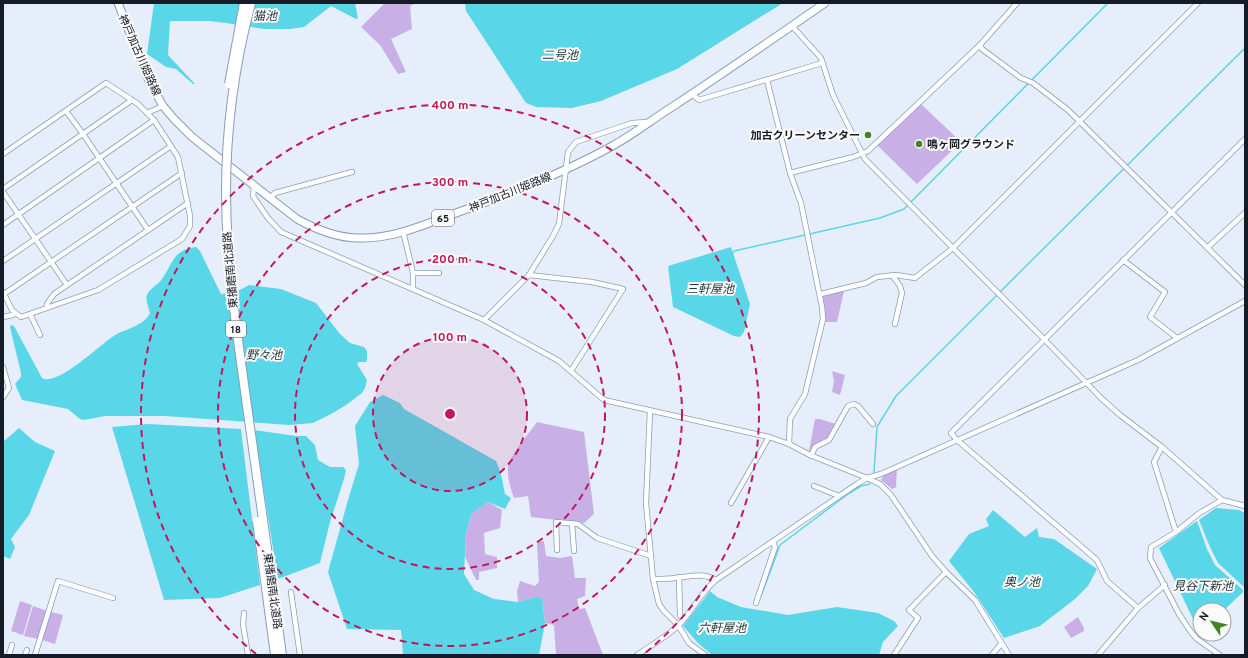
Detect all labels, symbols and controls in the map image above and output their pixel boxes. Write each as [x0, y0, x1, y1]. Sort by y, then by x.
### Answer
water label: 猫池 [253, 9, 278, 25]
street label: 神戸加古川姫路線 [115, 12, 163, 98]
water label: 二号池 [542, 48, 579, 64]
text: 400 m [431, 98, 469, 114]
place label: 加古クリーンセンター [751, 129, 860, 143]
marker: 加古クリーンセンター [863, 130, 873, 140]
place label: 鳴ヶ岡グラウンド [927, 138, 1015, 152]
marker: 鳴ヶ岡グラウンド [914, 139, 924, 149]
street label: 神戸加古川姫路線 [467, 170, 554, 216]
text: 300 m [432, 175, 468, 191]
road number: 65 [432, 210, 454, 226]
street label: 東播磨南北道路 [221, 231, 241, 309]
text: 200 m [432, 252, 468, 268]
water label: 三軒屋池 [686, 282, 735, 298]
road number: 18 [226, 321, 246, 337]
text: 100 m [433, 330, 467, 346]
water label: 野々池 [246, 348, 283, 364]
centre of rings [443, 407, 457, 421]
street label: 東播磨南北道路 [260, 552, 284, 630]
water label: 奥ノ池 [1004, 575, 1041, 591]
water label: 見谷下新池 [1173, 579, 1234, 595]
north arrow [1192, 602, 1232, 642]
text: N [1197, 610, 1213, 624]
water label: 六軒屋池 [698, 621, 747, 637]

